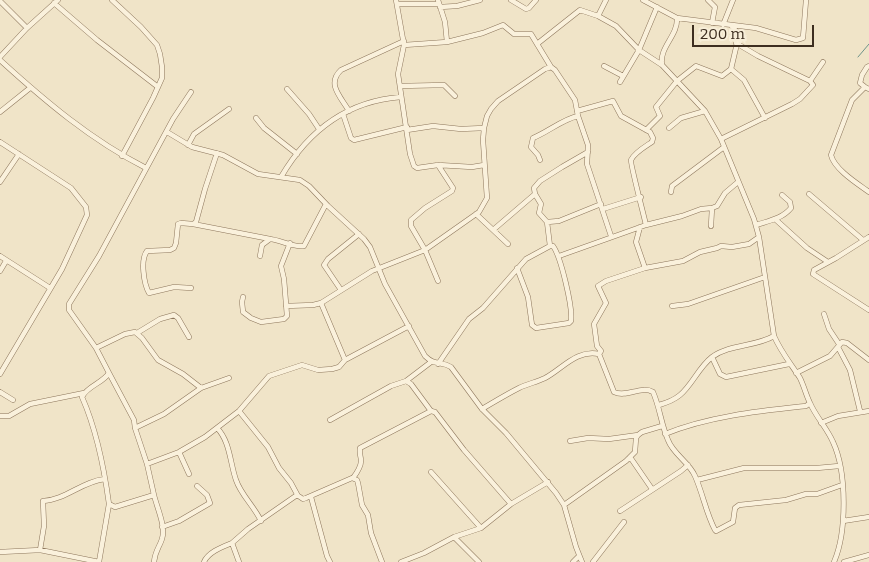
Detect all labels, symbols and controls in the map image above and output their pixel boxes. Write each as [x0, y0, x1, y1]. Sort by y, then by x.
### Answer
scale bar [694, 15, 816, 47]
text: 200 m [700, 25, 745, 43]

